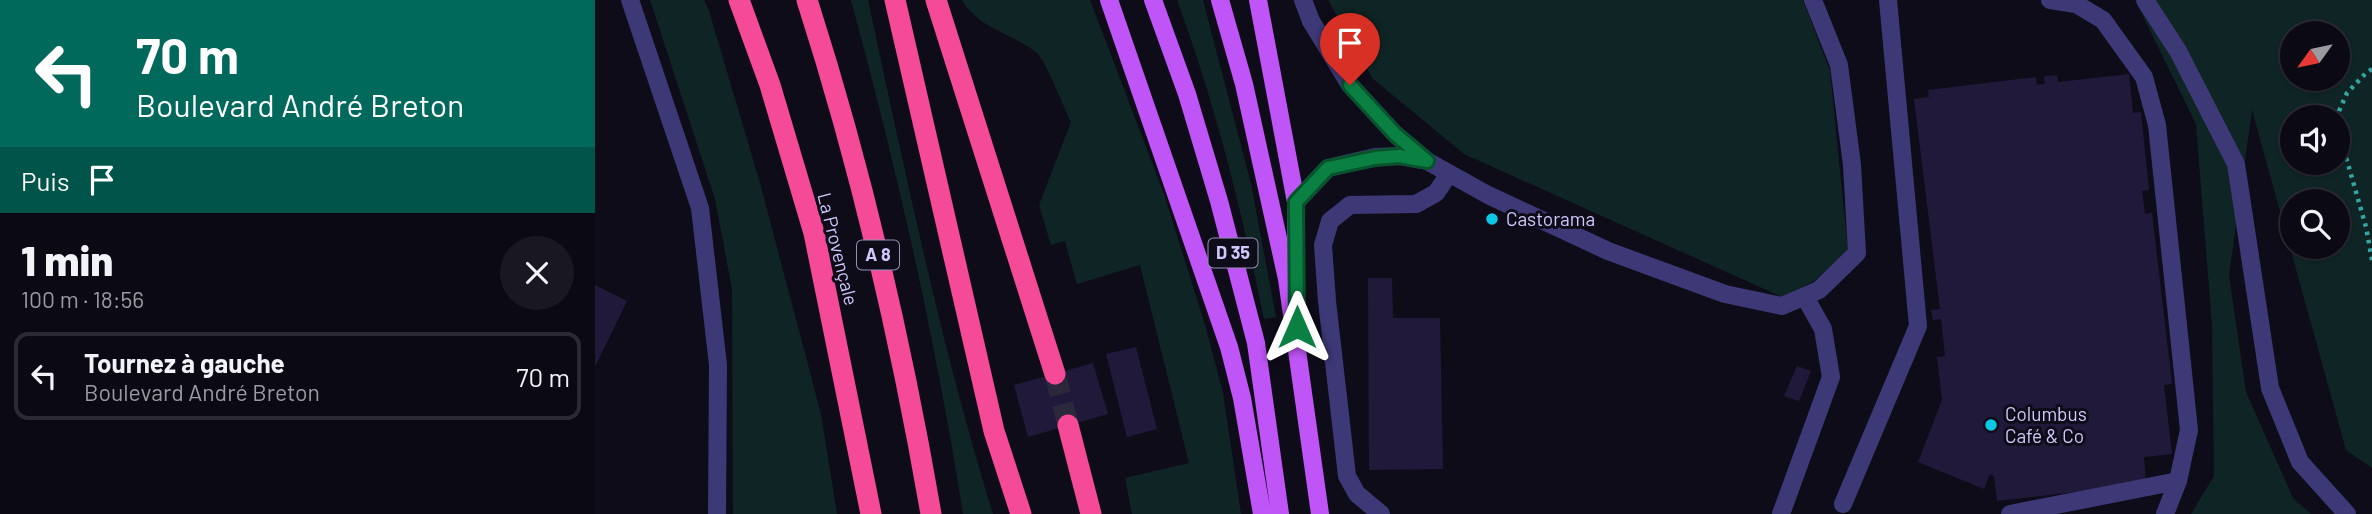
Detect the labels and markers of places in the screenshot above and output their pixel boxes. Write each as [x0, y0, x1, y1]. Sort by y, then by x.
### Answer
pin [1320, 13, 1380, 85]
place label: Castorama [1506, 207, 1595, 230]
marker: Castorama [1484, 211, 1500, 227]
place label: Columbus Café & Co [2005, 402, 2087, 447]
marker: Columbus Café & Co [1983, 417, 1999, 433]

